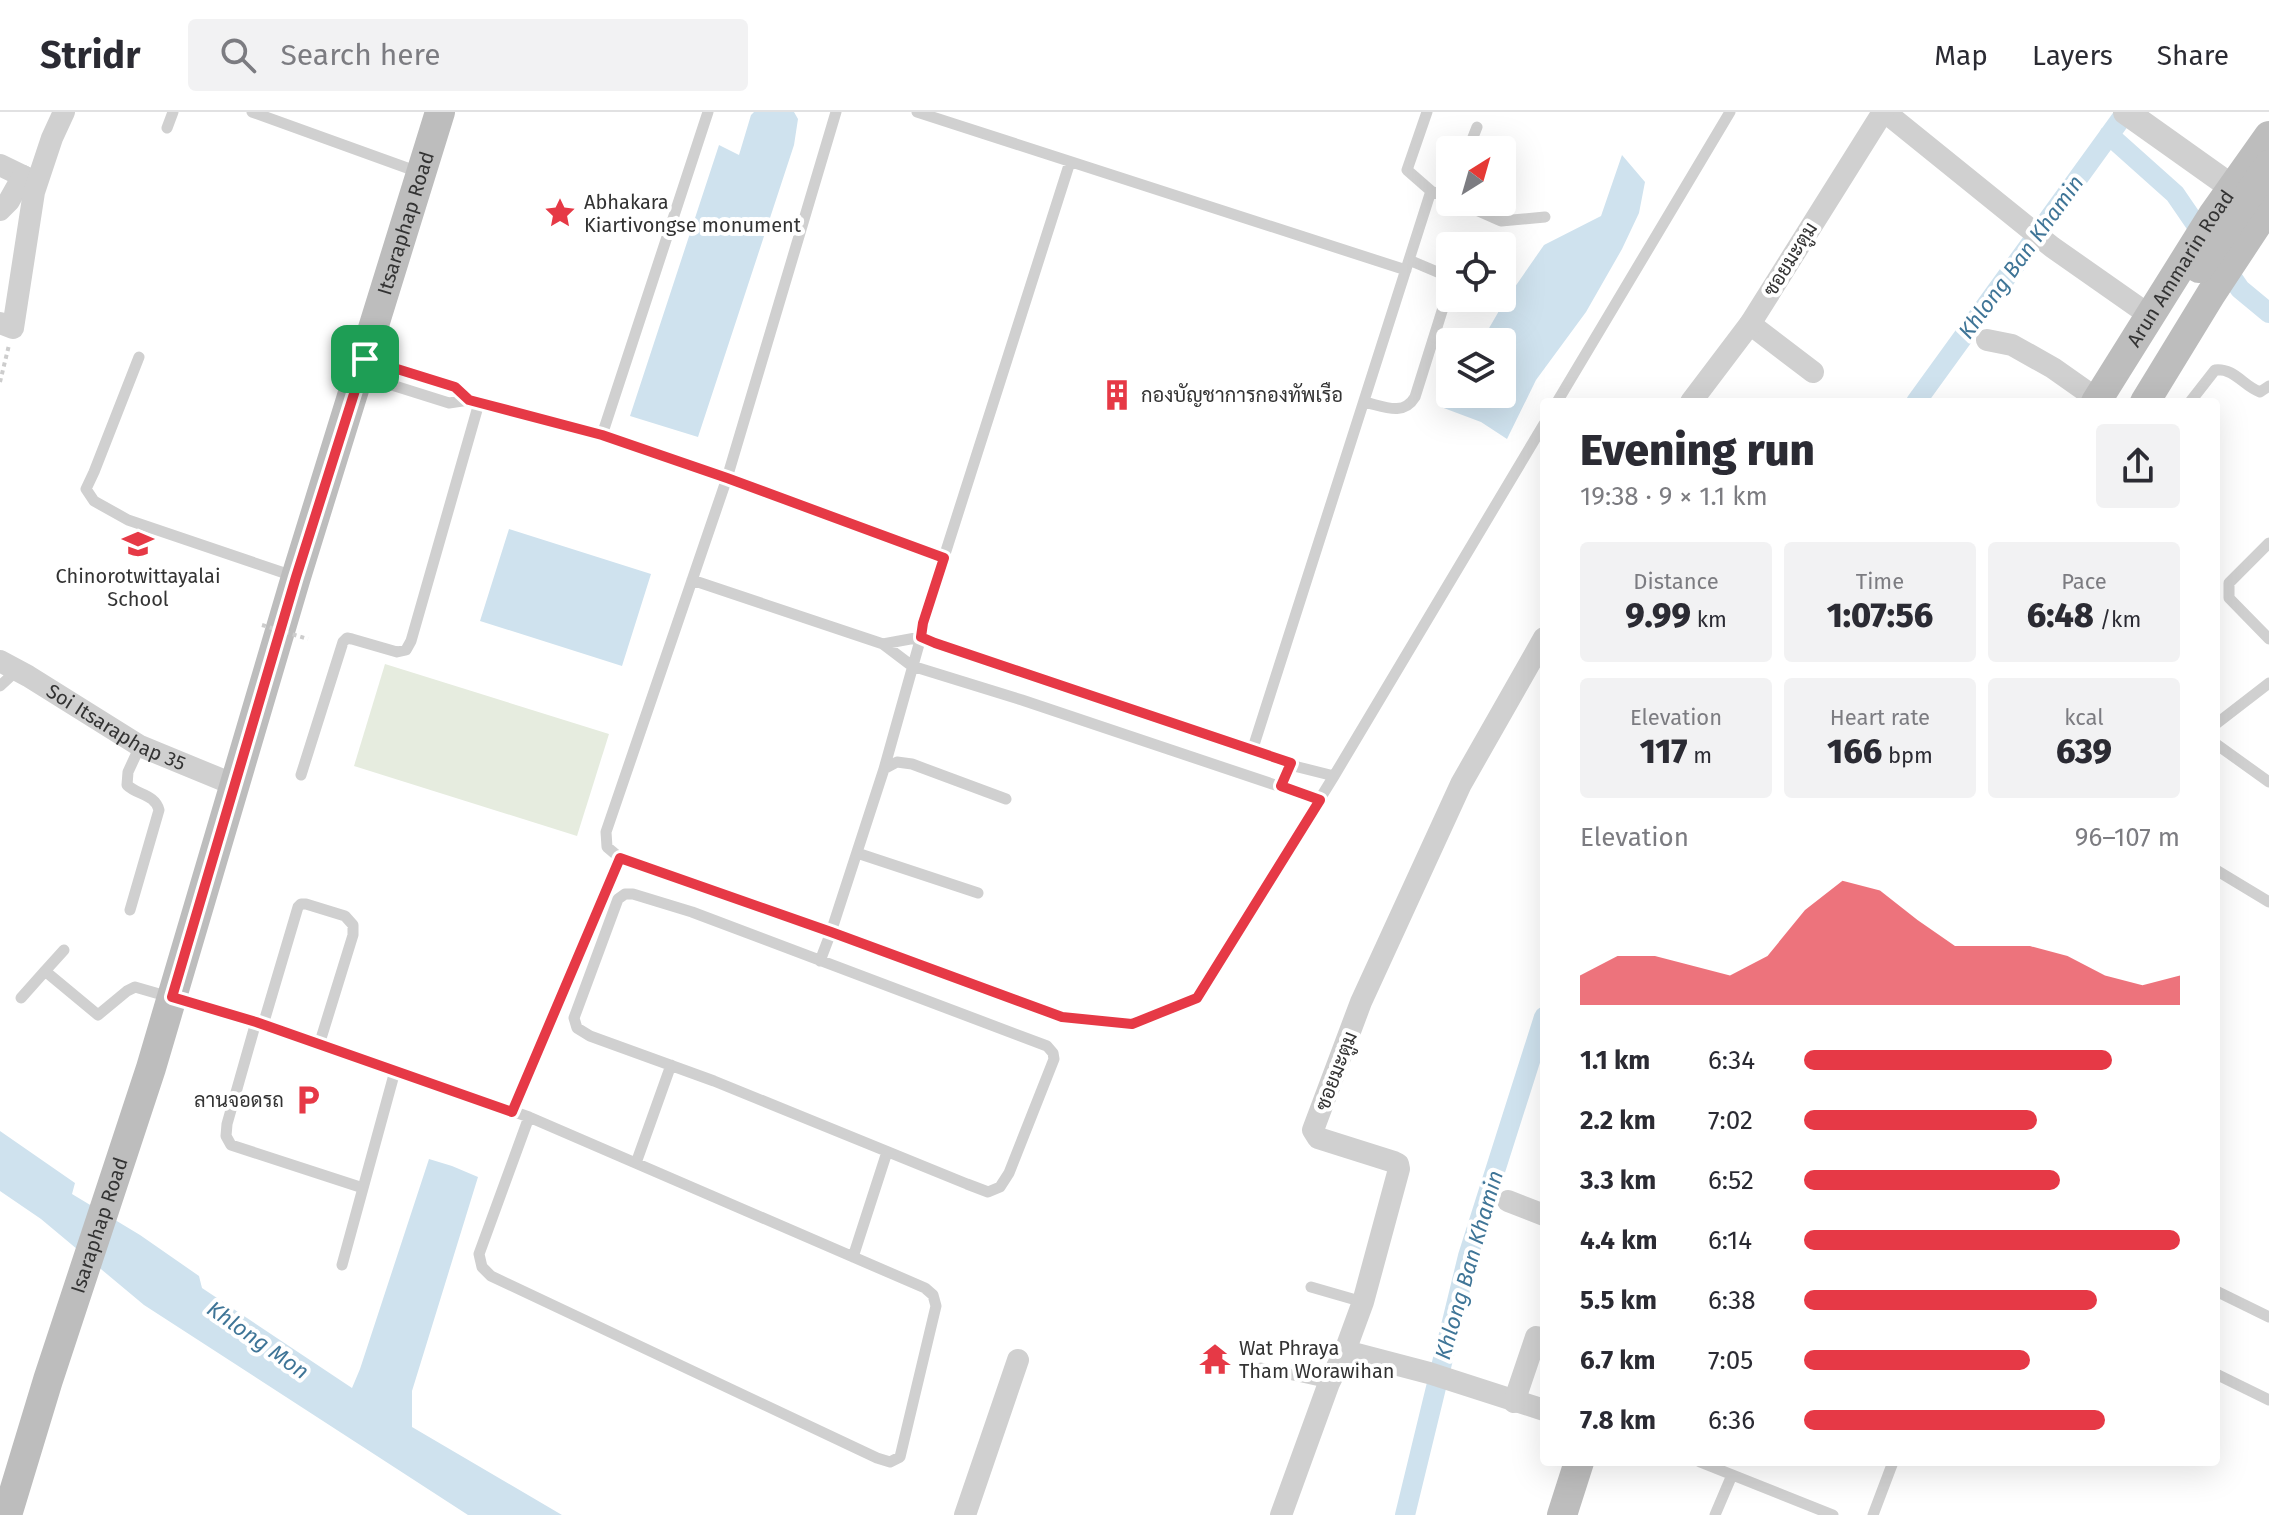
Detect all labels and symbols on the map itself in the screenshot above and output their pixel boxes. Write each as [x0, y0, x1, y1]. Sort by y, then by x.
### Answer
north arrow [1436, 136, 1516, 216]
street label: Itsaraphap Road [372, 148, 439, 298]
water label: Khlong Ban Khamin [1953, 170, 2089, 344]
street label: Arun Ammarin Road [2122, 185, 2239, 351]
place label: Abhakara Kiartivongse monument [584, 190, 802, 237]
place icon: Abhakara Kiartivongse monument [543, 196, 577, 230]
street label: ซอยมะตูม [1758, 217, 1825, 302]
pin [331, 325, 399, 393]
building icon: กองบัญชาการกองทัพเรือ [1100, 378, 1134, 412]
place label: กองบัญชาการกองทัพเรือ [1141, 381, 1343, 407]
school or university icon: Chinorotwittayalai School [121, 527, 155, 561]
place label: Chinorotwittayalai School [55, 564, 221, 611]
street label: Soi Itsaraphap 35 [42, 679, 189, 775]
street label: ซอยมะตูม [1310, 1028, 1365, 1115]
parking icon: ลานจอดรถ [291, 1083, 325, 1117]
place label: ลานจอดรถ [194, 1088, 284, 1112]
street label: Isaraphap Road [65, 1154, 133, 1296]
water label: Khlong Ban Khamin [1429, 1167, 1509, 1363]
water label: Khlong Mon [202, 1295, 314, 1385]
place label: Wat Phraya Tham Worawihan [1239, 1336, 1394, 1383]
temple icon: Wat Phraya Tham Worawihan [1198, 1342, 1232, 1376]

